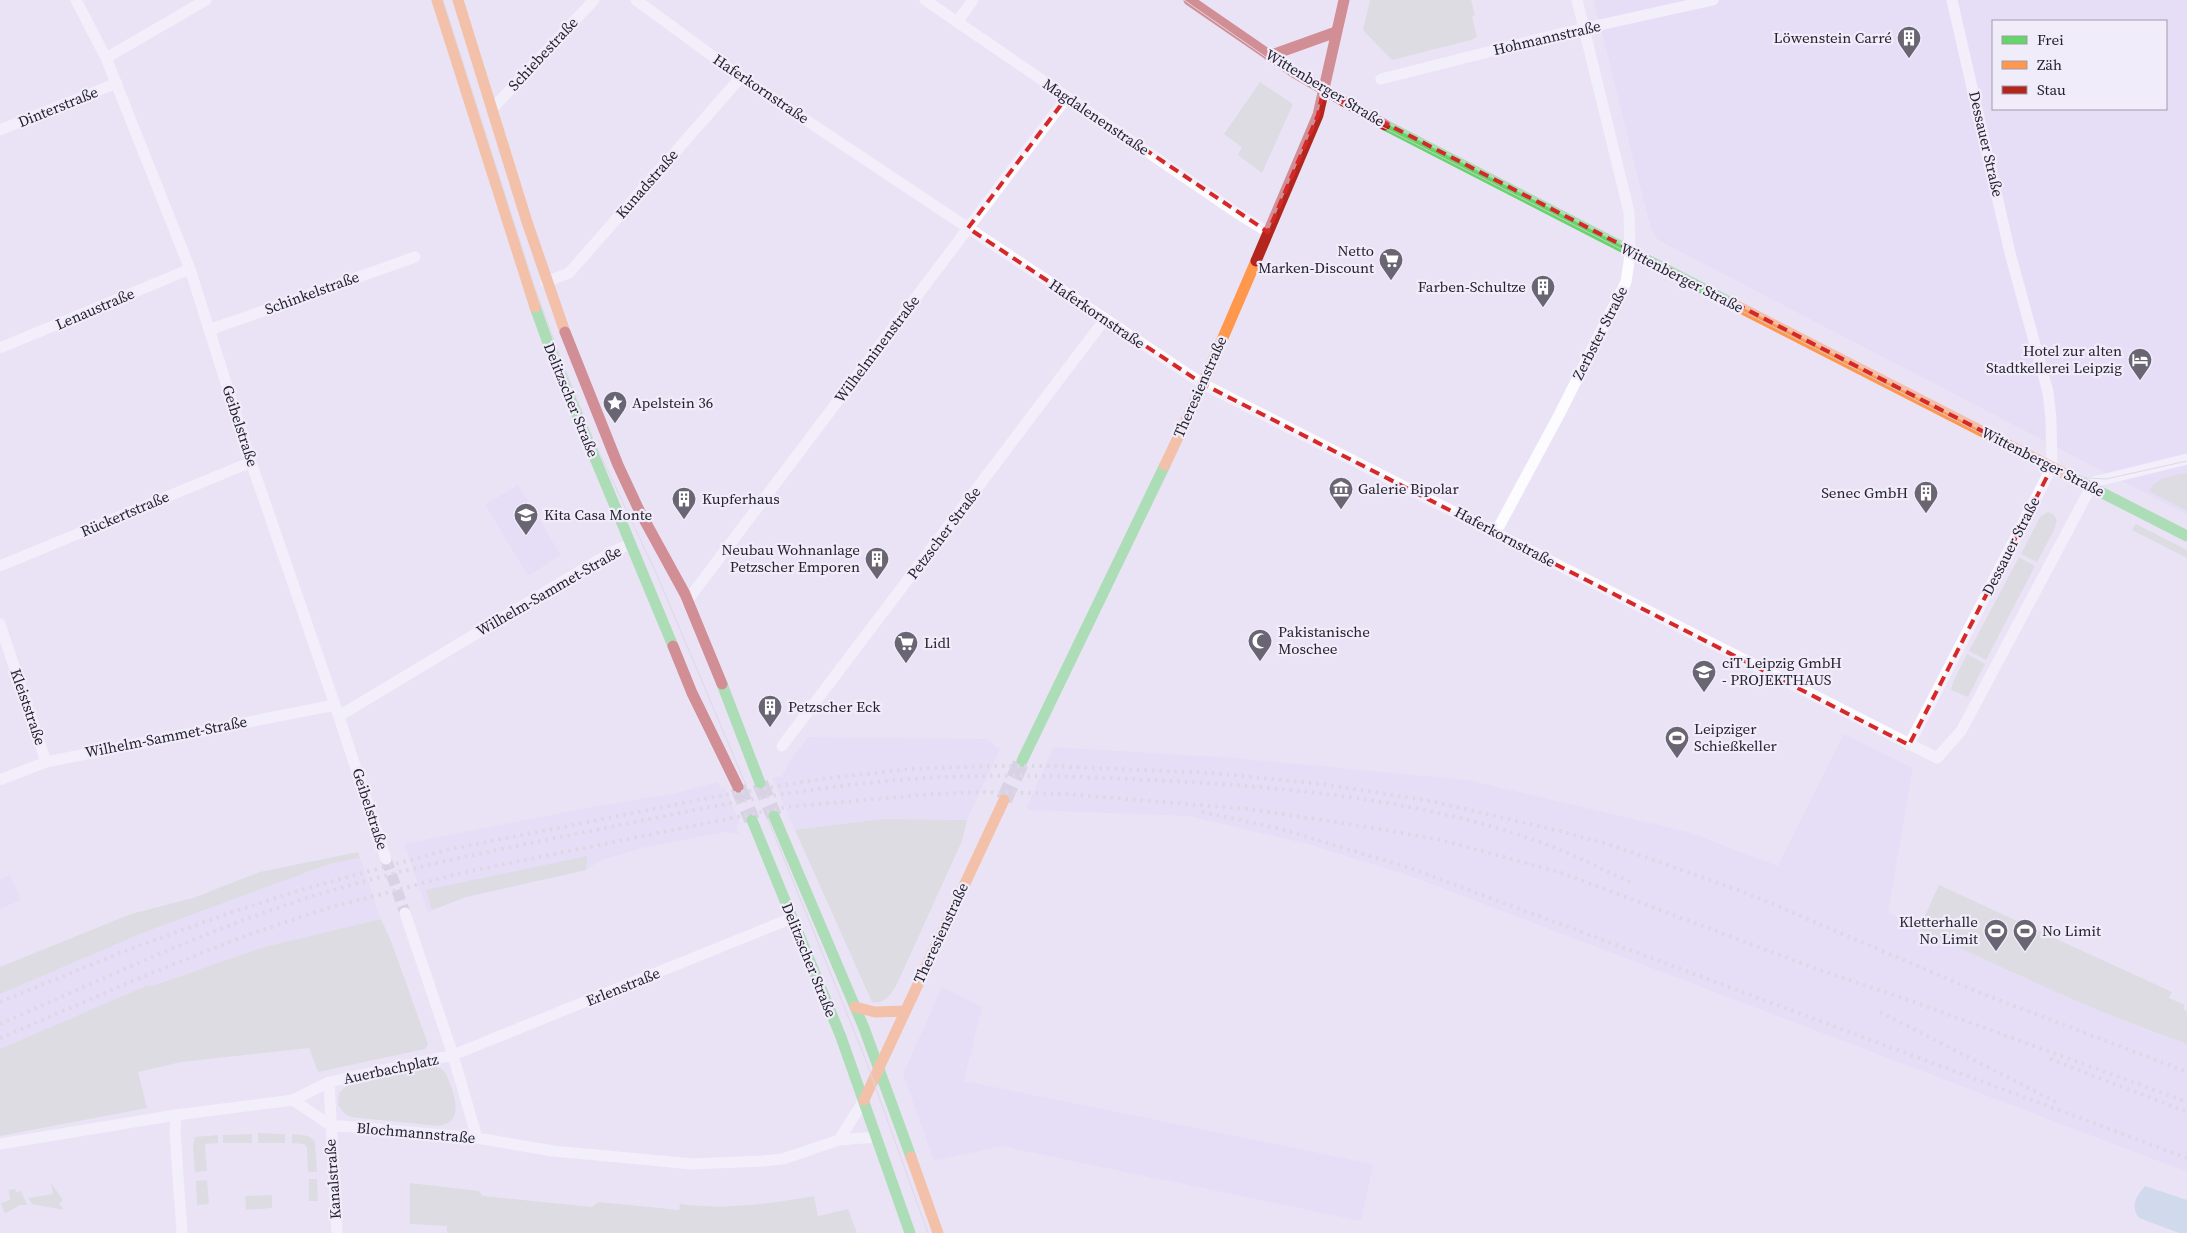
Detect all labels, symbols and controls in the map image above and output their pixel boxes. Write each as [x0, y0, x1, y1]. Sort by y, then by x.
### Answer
street label: Schiebestraße [503, 12, 583, 95]
street label: Hohmannstraße [1491, 15, 1603, 60]
legend [1992, 20, 2167, 110]
building icon: Löwenstein Carré [1896, 25, 1922, 59]
place label: Löwenstein Carré [1774, 27, 1892, 48]
text: Frei [2037, 29, 2064, 50]
street label: Wittenberger Straße [1262, 44, 1389, 132]
street label: Haferkornstraße [709, 49, 814, 129]
text: Zäh [2037, 54, 2062, 75]
street label: Magdalenenstraße [1039, 73, 1154, 160]
text: Stau [2037, 79, 2066, 100]
street label: Dinterstraße [15, 81, 101, 132]
street label: Dessauer Straße [1964, 89, 2009, 199]
street label: Kunadstraße [611, 144, 683, 223]
street label: Wittenberger Straße [1617, 237, 1748, 318]
place label: Netto Marken-Discount [1258, 240, 1374, 278]
supermarket icon: Netto Marken-Discount [1378, 247, 1404, 281]
street label: Schinkelstraße [262, 266, 362, 319]
street label: Haferkornstraße [1045, 274, 1150, 354]
building icon: Farben-Schultze [1530, 274, 1556, 308]
place label: Farben-Schultze [1418, 276, 1526, 297]
street label: Lenaustraße [52, 282, 138, 335]
street label: Zerbster Straße [1567, 282, 1632, 383]
street label: Wilhelminenstraße [829, 290, 924, 407]
street label: Theresienstraße [1168, 332, 1231, 441]
street label: Delitzscher Straße [539, 339, 604, 460]
place label: Hotel zur alten Stadtkellerei Leipzig [1986, 340, 2122, 378]
hotel icon: Hotel zur alten Stadtkellerei Leipzig [2127, 347, 2153, 381]
street label: Geibelstraße [217, 382, 264, 470]
place icon: Apelstein 36 [602, 390, 628, 424]
place label: Apelstein 36 [632, 392, 713, 413]
street label: Wittenberger Straße [1978, 421, 2109, 502]
museum icon: Galerie Bipolar [1328, 476, 1354, 510]
place label: Galerie Bipolar [1358, 478, 1459, 499]
building icon: Senec GmbH [1913, 480, 1939, 514]
street label: Petzscher Straße [902, 482, 986, 583]
place label: Senec GmbH [1821, 482, 1908, 503]
street label: Rückertstraße [77, 485, 173, 542]
building icon: Kupferhaus [671, 486, 697, 520]
place label: Kupferhaus [702, 488, 780, 509]
street label: Dessauer Straße [1977, 493, 2045, 599]
street label: Haferkornstraße [1451, 501, 1560, 572]
school or university icon: Kita Casa Monte [513, 502, 539, 536]
place label: Kita Casa Monte [544, 504, 653, 525]
place label: Neubau Wohnanlage Petzscher Emporen [721, 539, 860, 577]
street label: Wilhelm-Sammet-Straße [472, 540, 626, 641]
building icon: Neubau Wohnanlage Petzscher Emporen [864, 546, 890, 580]
place label: Pakistanische Moschee [1278, 621, 1370, 659]
mosque icon: Pakistanische Moschee [1247, 628, 1273, 662]
supermarket icon: Lidl [893, 630, 919, 664]
place label: Lidl [924, 632, 951, 653]
place label: ciT Leipzig GmbH - PROJEKTHAUS [1722, 652, 1842, 690]
school or university icon: ciT Leipzig GmbH - PROJEKTHAUS [1691, 659, 1717, 693]
street label: Kleiststraße [6, 666, 51, 748]
building icon: Petzscher Eck [757, 694, 783, 728]
place label: Petzscher Eck [788, 696, 881, 717]
street label: Wilhelm-Sammet-Straße [83, 710, 249, 763]
place label: Leipziger Schießkeller [1694, 718, 1778, 756]
sports icon: Leipziger Schießkeller [1664, 725, 1690, 759]
street label: Geibelstraße [347, 765, 394, 853]
street label: Theresienstraße [908, 879, 973, 987]
street label: Delitzscher Straße [777, 899, 842, 1020]
place label: Kletterhalle No Limit [1899, 911, 1978, 949]
sports icon: Kletterhalle No Limit [1983, 918, 2009, 952]
sports icon: No Limit [2012, 918, 2038, 952]
place label: No Limit [2042, 920, 2101, 941]
street label: Erlenstraße [583, 962, 663, 1011]
street label: Auerbachplatz [341, 1048, 440, 1089]
street label: Blochmannstraße [356, 1117, 477, 1148]
street label: Kanalstraße [319, 1138, 346, 1220]

